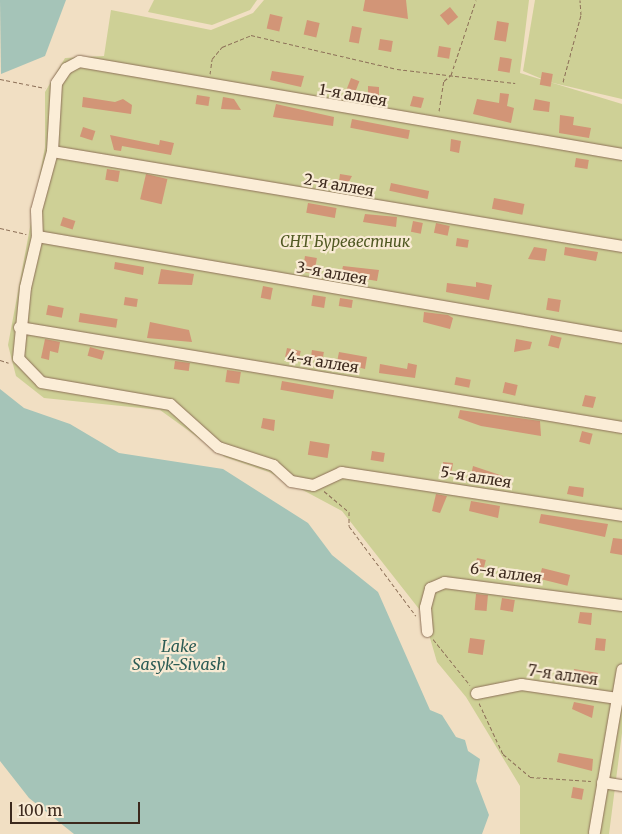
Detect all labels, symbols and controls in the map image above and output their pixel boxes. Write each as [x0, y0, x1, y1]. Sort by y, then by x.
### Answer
street label: 1-я аллея [318, 80, 388, 110]
street label: 2-я аллея [302, 170, 376, 200]
park label: СНТ Буревестник [280, 233, 410, 251]
street label: 3-я аллея [295, 258, 369, 288]
street label: 4-я аллея [286, 347, 360, 377]
street label: 5-я аллея [439, 462, 513, 492]
street label: 6-я аллея [469, 559, 543, 587]
water label: Lake Sasyk-Sivash [132, 636, 226, 674]
street label: 7-я аллея [527, 661, 599, 689]
scale bar [12, 792, 142, 824]
text: 100 m [18, 801, 62, 820]

